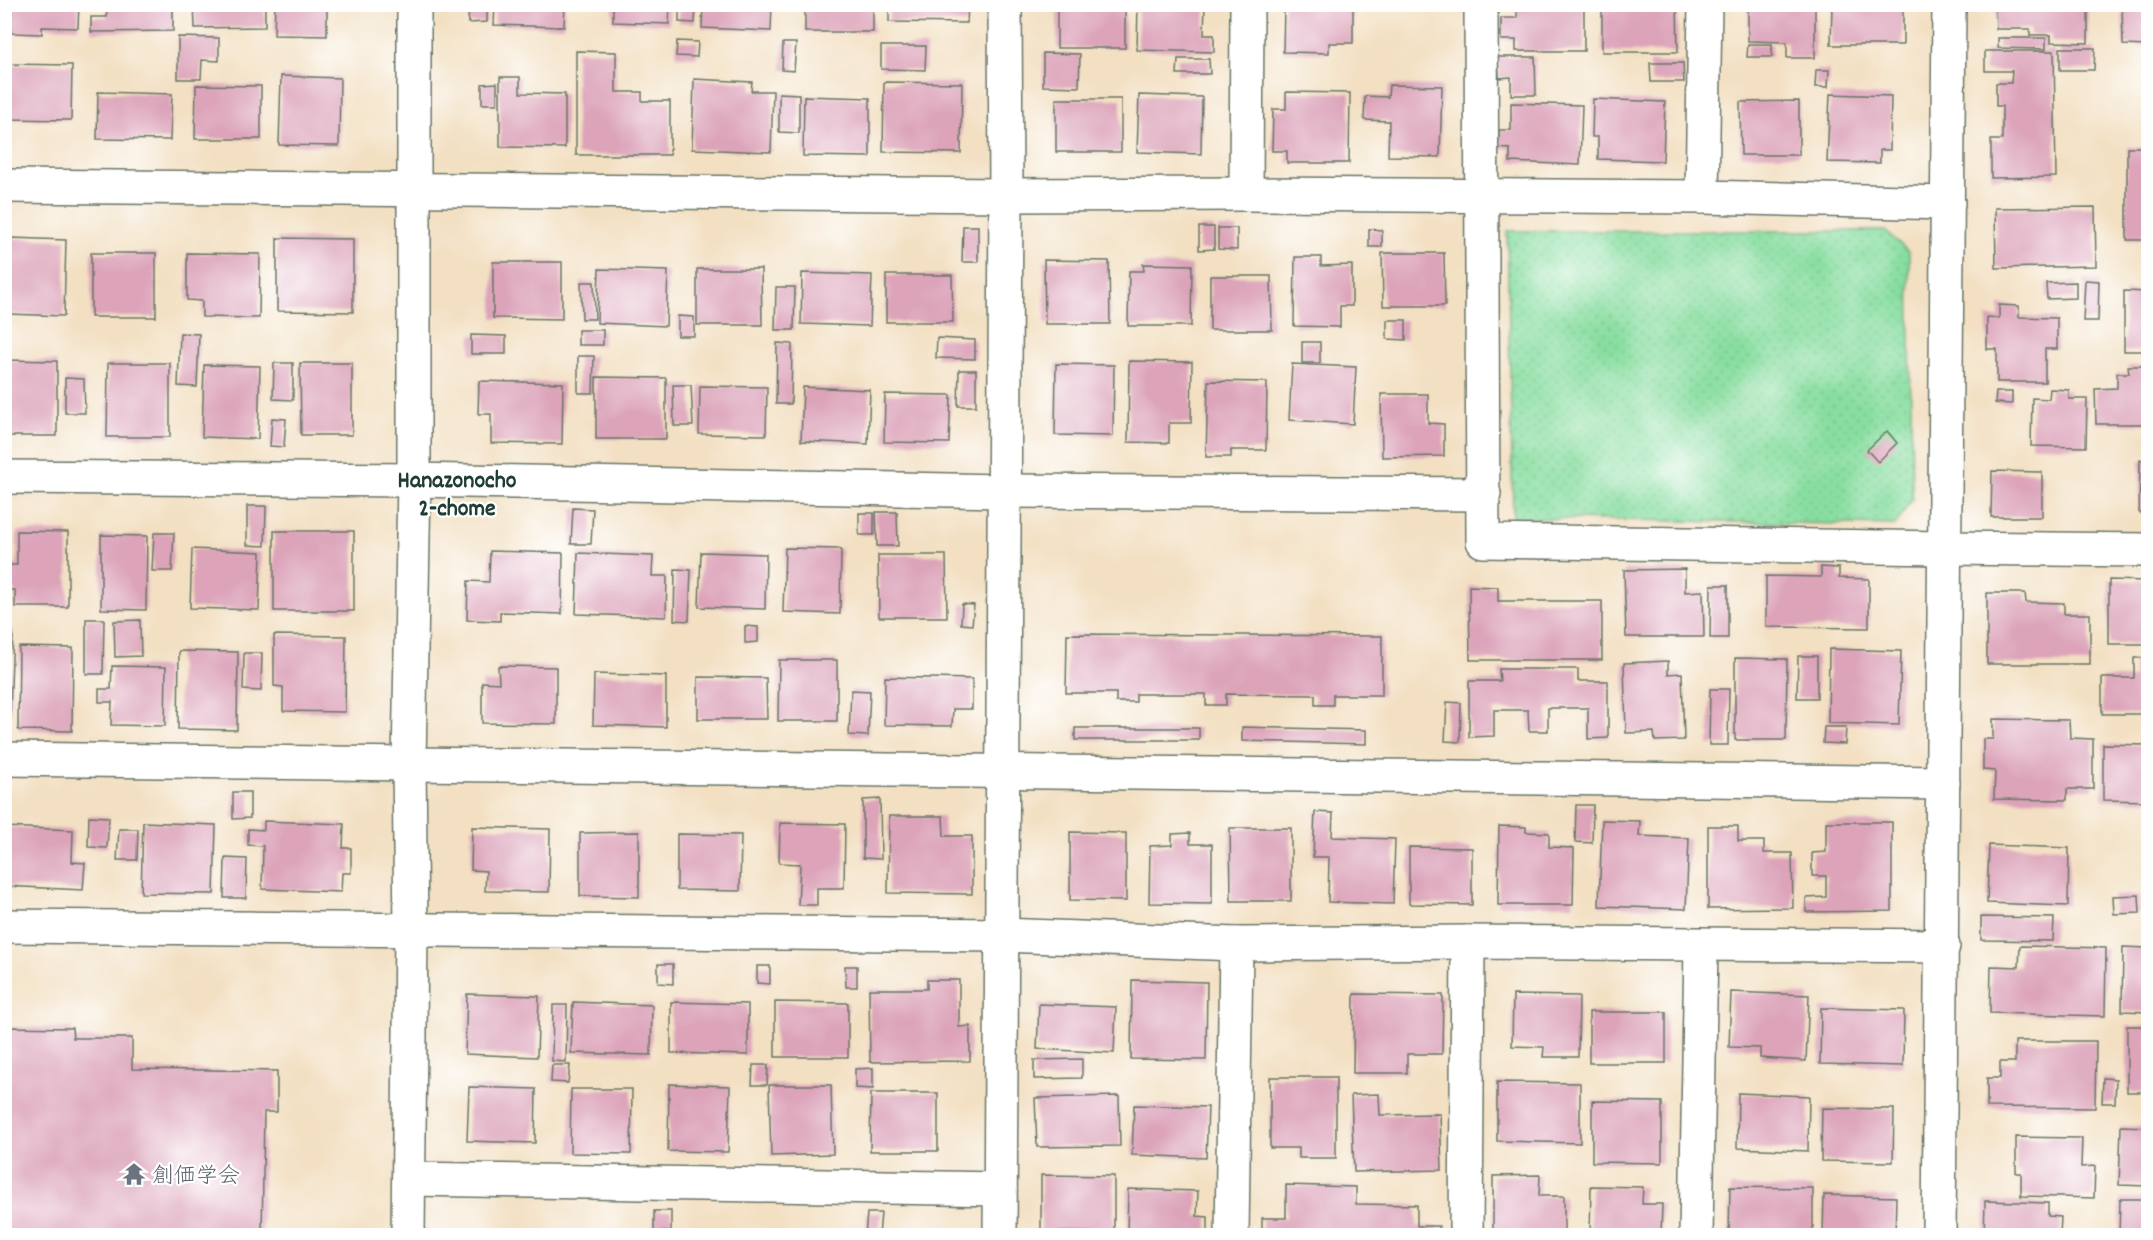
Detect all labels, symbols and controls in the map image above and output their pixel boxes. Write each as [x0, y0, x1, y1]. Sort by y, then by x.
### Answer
district label: Hanazonocho 2-chome [398, 465, 517, 527]
temple icon: 創価学会 [121, 1161, 147, 1187]
place label: 創価学会 [152, 1162, 240, 1193]

